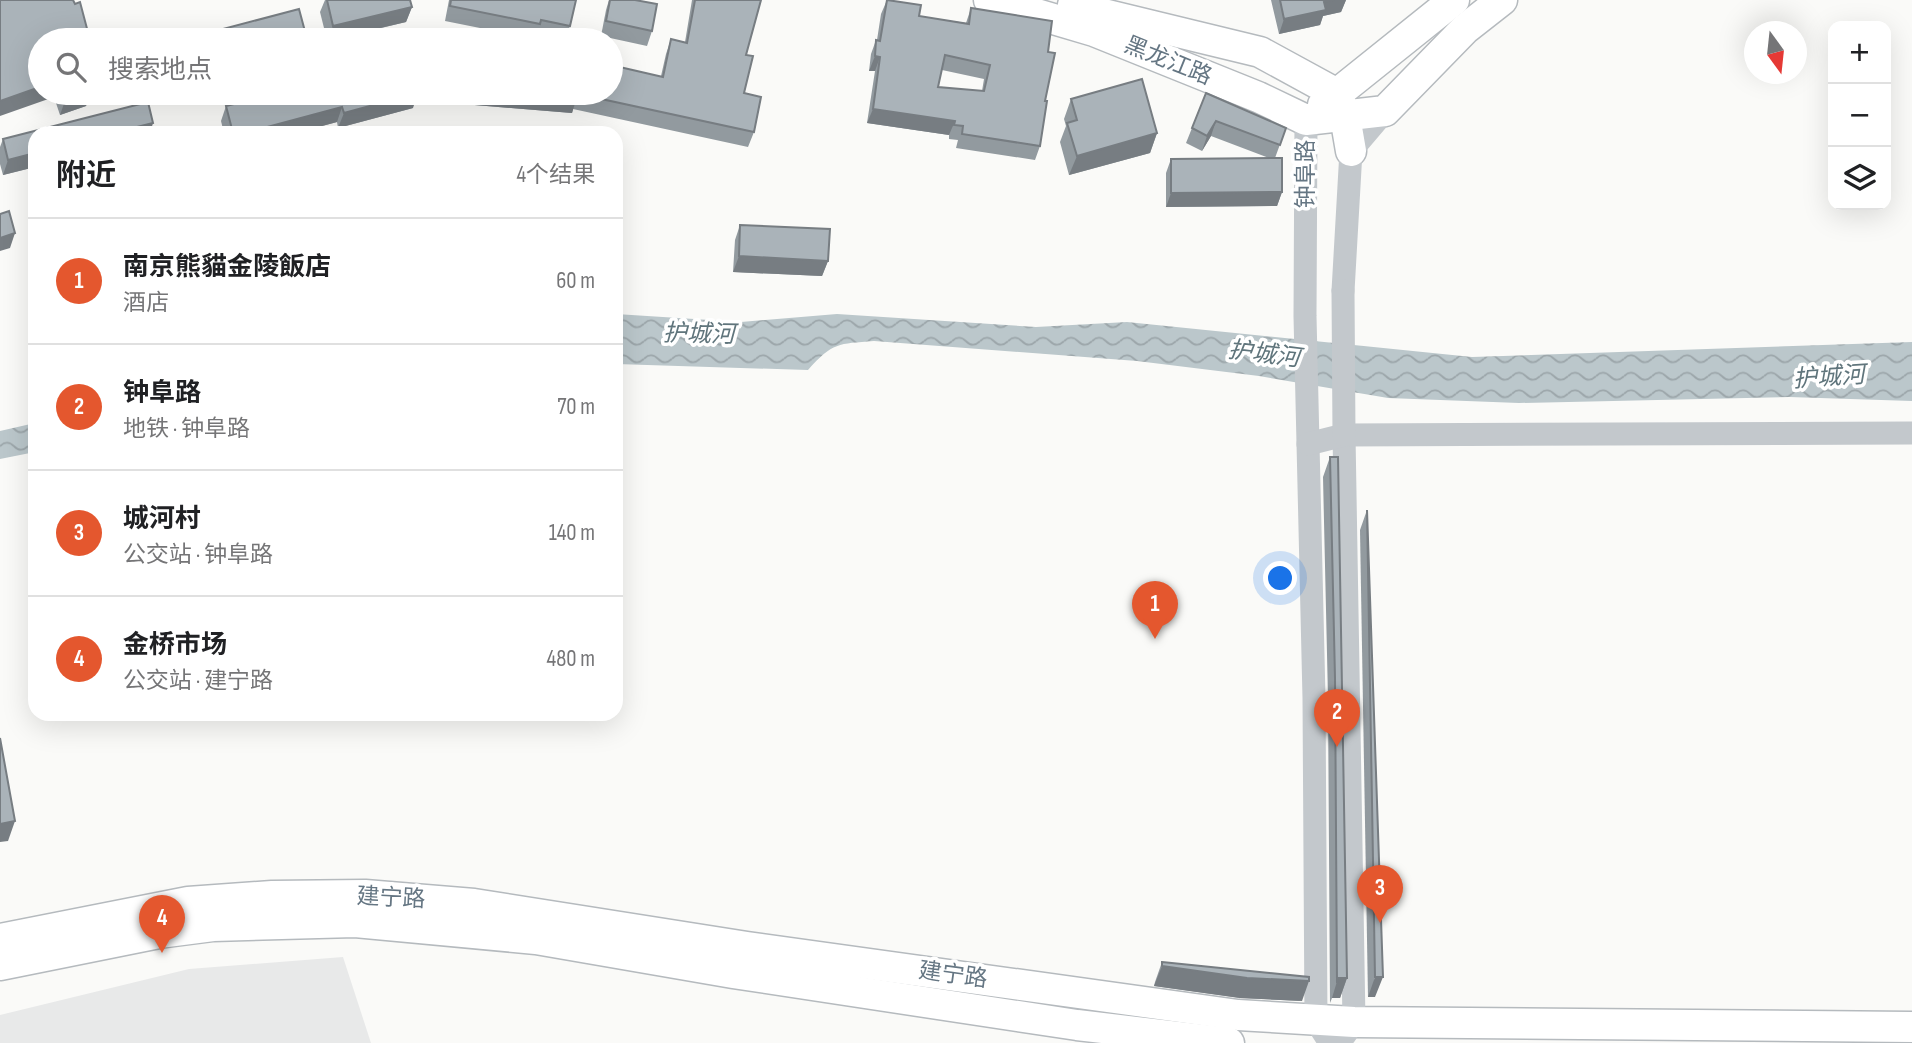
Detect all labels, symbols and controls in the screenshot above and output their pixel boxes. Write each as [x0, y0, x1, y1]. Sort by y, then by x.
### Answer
north arrow [1744, 21, 1807, 84]
map controls [1828, 21, 1891, 210]
button: + [1828, 21, 1891, 84]
search box [28, 28, 623, 105]
street label: 黑龙江路 [1120, 31, 1216, 91]
icon: search [52, 48, 90, 86]
text: 搜索地点 [108, 55, 212, 86]
button: − [1828, 84, 1891, 147]
street label: 钟阜路 [1292, 140, 1320, 209]
button: layers [1828, 147, 1891, 210]
text: 附近 [56, 158, 116, 194]
text: 4个结果 [516, 161, 595, 189]
text: 南京熊貓金陵飯店 [123, 252, 331, 283]
text: 1 [74, 267, 84, 295]
text: 60 m [556, 267, 595, 295]
text: 酒店 [123, 289, 169, 317]
water label: 护城河 [663, 319, 739, 349]
water label: 护城河 [1227, 335, 1305, 373]
water label: 护城河 [1792, 360, 1870, 394]
text: 钟阜路 [123, 378, 201, 409]
text: 2 [74, 393, 84, 421]
text: 70 m [557, 393, 595, 421]
text: 地铁 · 钟阜路 [123, 415, 250, 443]
text: 城河村 [123, 504, 201, 535]
text: 3 [74, 519, 84, 547]
text: 140 m [549, 519, 595, 547]
text: 公交站 · 钟阜路 [123, 541, 273, 569]
your location [1263, 561, 1297, 595]
pin: 1 [1132, 581, 1178, 639]
text: 金桥市场 [123, 630, 227, 661]
text: 4 [74, 645, 84, 673]
text: 480 m [547, 645, 595, 673]
text: 公交站 · 建宁路 [123, 667, 273, 695]
pin: 2 [1314, 689, 1360, 747]
pin: 3 [1357, 865, 1403, 923]
street label: 建宁路 [356, 882, 426, 914]
pin: 4 [139, 895, 185, 953]
street label: 建宁路 [917, 956, 989, 994]

